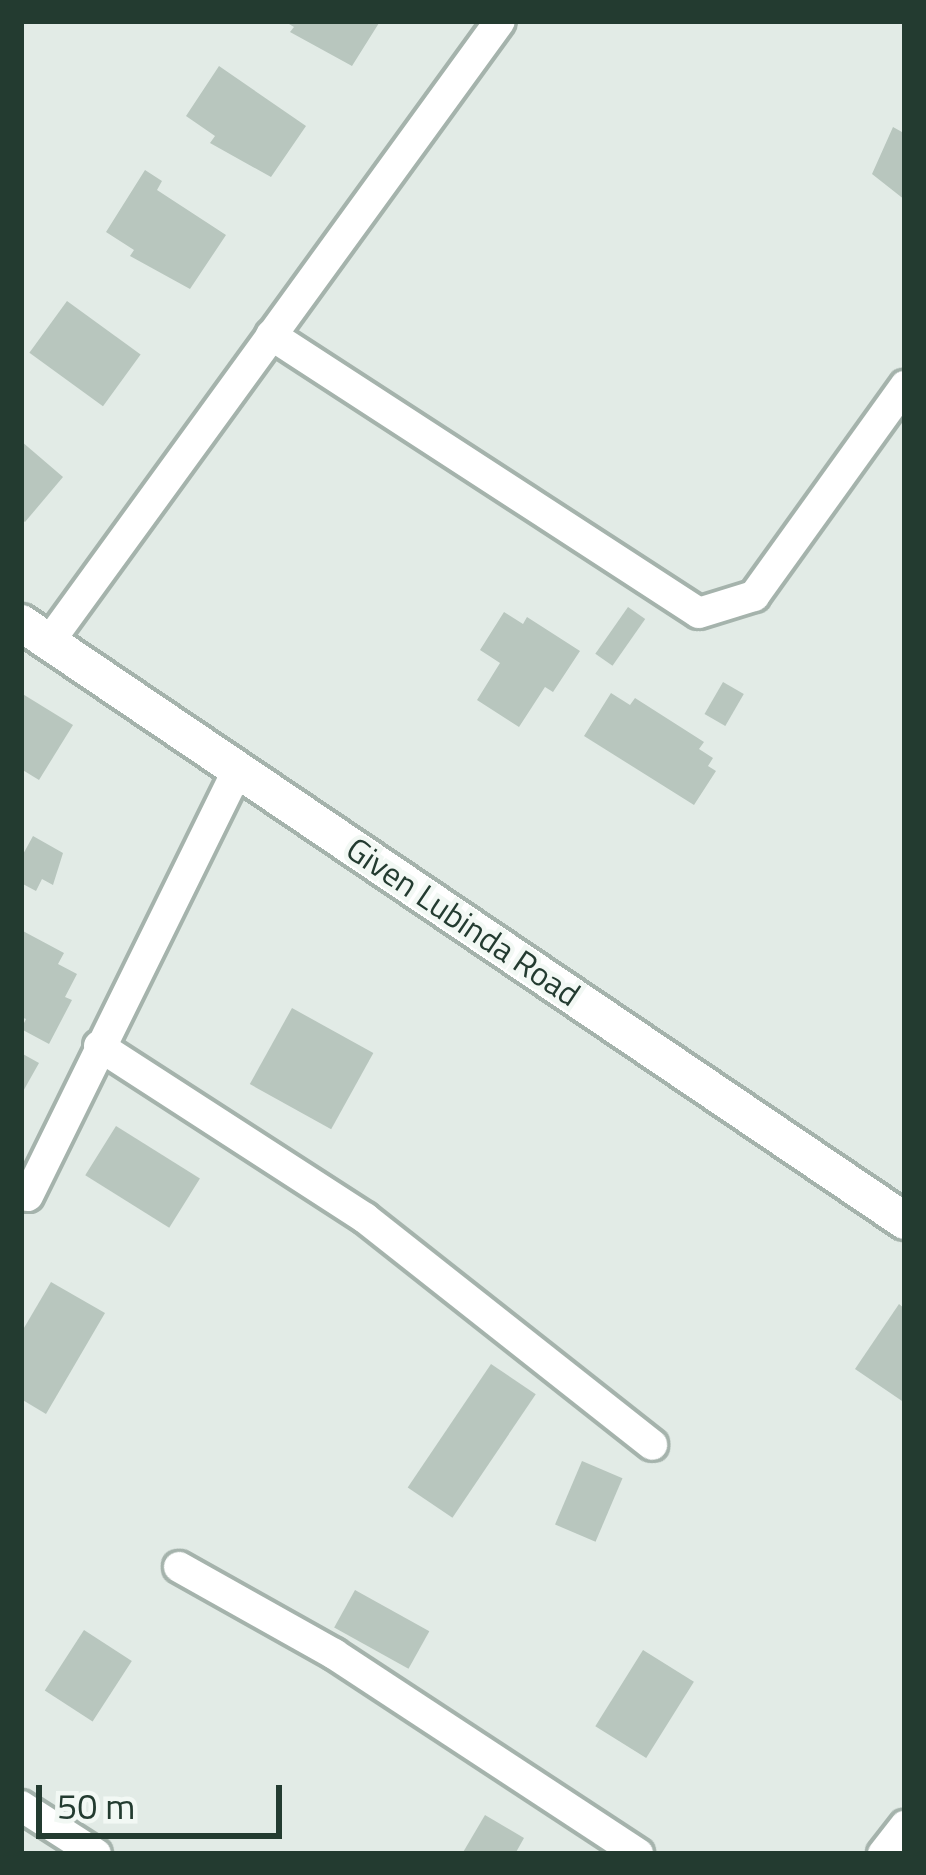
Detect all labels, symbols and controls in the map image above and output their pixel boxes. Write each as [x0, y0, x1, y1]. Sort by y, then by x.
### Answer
street label: Given Lubinda Road [339, 829, 587, 1015]
scale bar [42, 1761, 288, 1835]
text: 50 m [57, 1778, 135, 1833]

